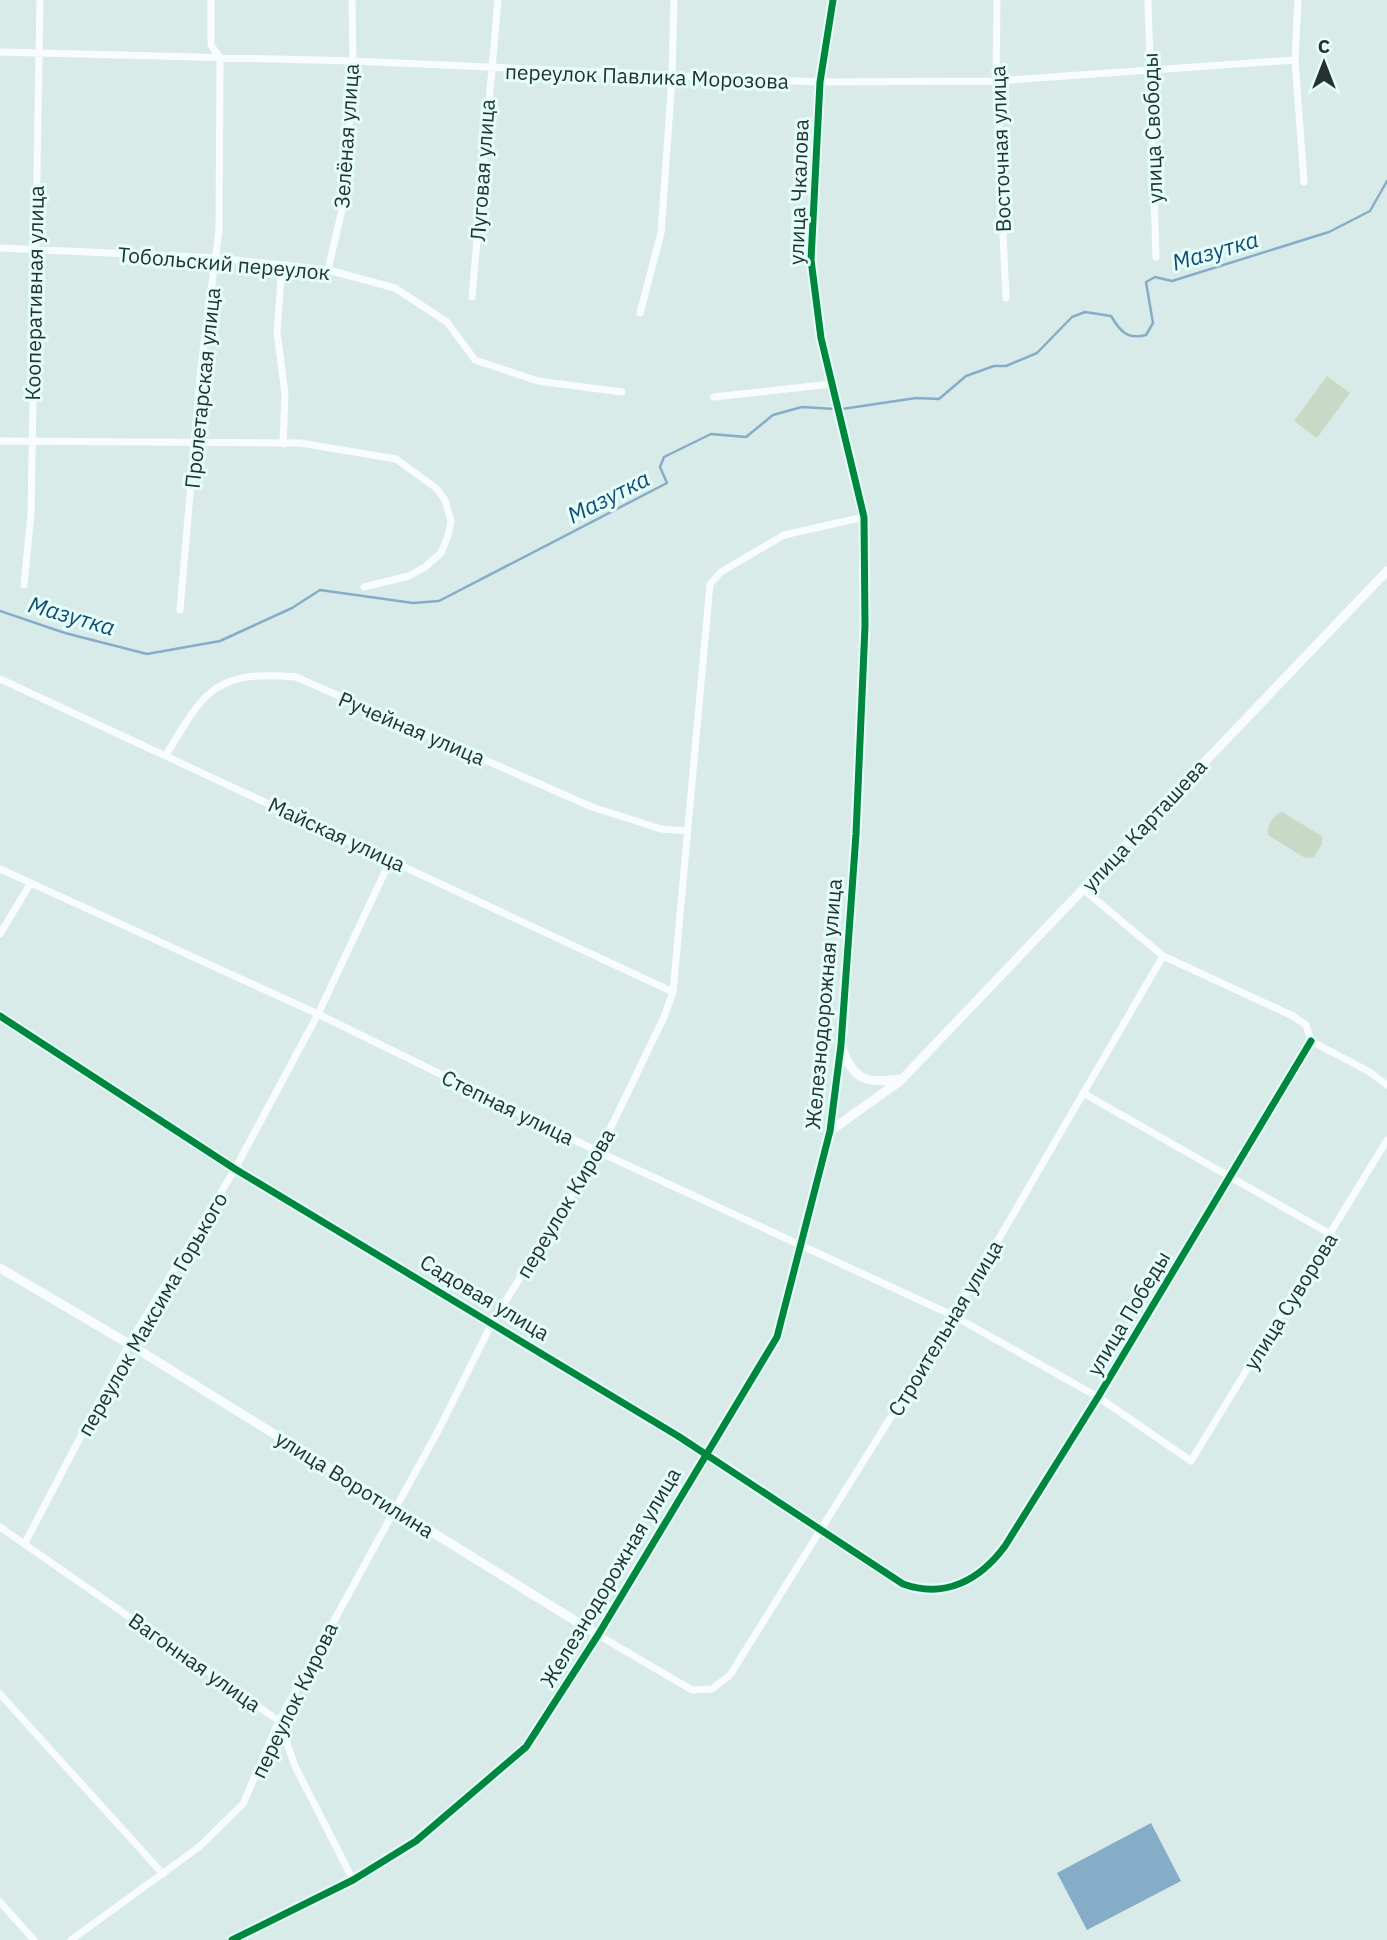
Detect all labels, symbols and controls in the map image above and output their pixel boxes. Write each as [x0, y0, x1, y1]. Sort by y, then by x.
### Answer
north arrow [1289, 28, 1359, 98]
text: С [1318, 34, 1330, 58]
street label: улица Свободы [1135, 52, 1169, 204]
street label: переулок Павлика Морозова [504, 57, 790, 95]
street label: Зелёная улица [327, 63, 365, 209]
street label: Восточная улица [983, 65, 1017, 233]
street label: Луговая улица [463, 98, 501, 242]
street label: улица Чкалова [781, 119, 815, 265]
street label: Кооперативная улица [18, 185, 50, 401]
water label: Мазутка [1168, 223, 1262, 277]
street label: Тобольский переулок [117, 240, 331, 286]
street label: Пролетарская улица [178, 286, 226, 490]
water label: Мазутка [562, 462, 654, 530]
water label: Мазутка [25, 588, 119, 642]
street label: Ручейная улица [334, 685, 490, 771]
street label: улица Карташева [1075, 753, 1213, 897]
street label: Майская улица [264, 790, 410, 878]
street label: Железнодорожная улица [798, 877, 848, 1131]
street label: Степная улица [437, 1063, 579, 1151]
street label: переулок Кирова [509, 1123, 621, 1283]
street label: переулок Максима Горького [71, 1187, 233, 1441]
street label: улица Суворова [1237, 1227, 1343, 1375]
street label: Строительная улица [881, 1235, 1009, 1421]
street label: улица Победы [1080, 1245, 1176, 1381]
street label: Садовая улица [415, 1247, 555, 1347]
street label: улица Воротилина [270, 1424, 440, 1544]
street label: Железнодорожная улица [533, 1462, 687, 1692]
street label: Вагонная улица [123, 1606, 267, 1718]
street label: переулок Кирова [244, 1617, 344, 1783]

